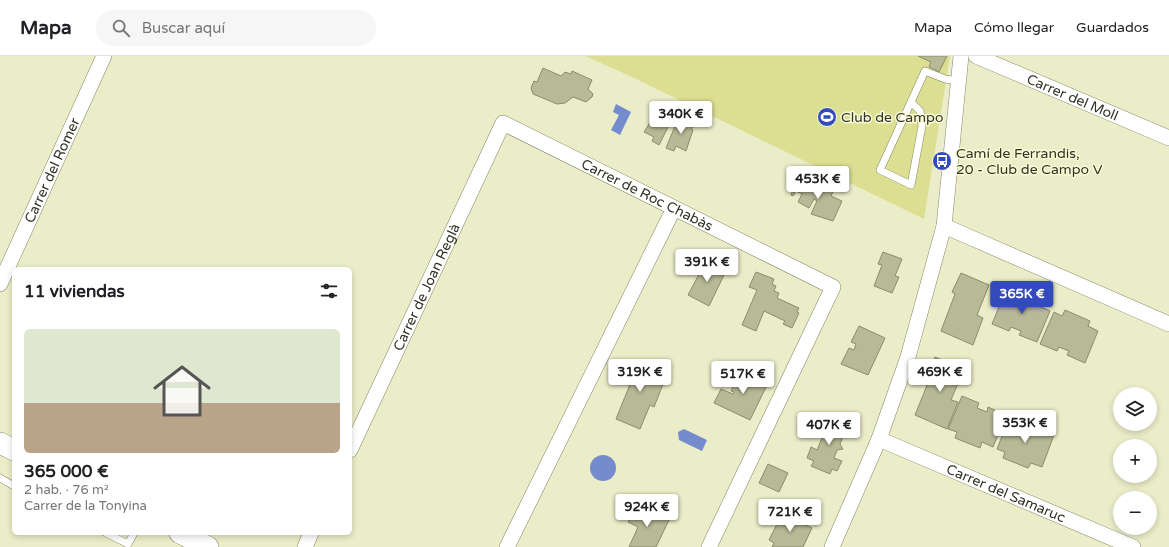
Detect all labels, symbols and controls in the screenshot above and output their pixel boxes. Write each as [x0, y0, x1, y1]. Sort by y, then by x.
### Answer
search box [96, 10, 376, 46]
text: Mapa [20, 17, 72, 39]
icon: search [110, 17, 132, 39]
text: Buscar aquí [142, 19, 225, 37]
text: Mapa [914, 19, 952, 36]
text: Cómo llegar [974, 19, 1054, 36]
text: Guardados [1076, 19, 1149, 36]
street label: Carrer del Moll [1024, 70, 1121, 124]
pin: 340K € [648, 101, 714, 135]
text: 340K € [658, 106, 704, 122]
sports icon: Club de Campo [816, 106, 838, 128]
place label: Club de Campo [841, 109, 943, 126]
street label: Carrer del Romer [21, 114, 83, 226]
place label: Camí de Ferrandis, 20 - Club de Campo V [956, 145, 1103, 178]
bus stop icon: Camí de Ferrandis, 20 - Club de Campo V [931, 150, 953, 172]
street label: Carrer de Roc Chabàs [579, 155, 716, 235]
pin: 453K € [785, 166, 851, 200]
text: 453K € [795, 171, 841, 187]
street label: Carrer de Joan Reglà [389, 221, 463, 353]
pin: 391K € [674, 249, 740, 283]
text: 391K € [684, 254, 730, 270]
icon: filters [318, 280, 340, 302]
text: 11 viviendas [24, 281, 125, 302]
pin: 365K € [989, 281, 1055, 315]
text: 365K € [999, 286, 1045, 302]
icon: home [146, 355, 218, 427]
pin: 319K € [607, 359, 673, 393]
pin: 469K € [907, 359, 973, 393]
pin: 517K € [710, 361, 776, 395]
text: 319K € [617, 364, 663, 380]
text: 469K € [917, 364, 963, 380]
text: 517K € [720, 366, 766, 382]
map controls [1113, 387, 1157, 535]
button: layers [1113, 387, 1157, 431]
pin: 353K € [992, 410, 1058, 444]
pin: 407K € [796, 412, 862, 446]
text: 353K € [1002, 415, 1048, 431]
text: 407K € [806, 417, 852, 433]
button: + [1113, 439, 1157, 483]
street label: Carrer del Samaruc [944, 460, 1068, 526]
text: 365 000 € [24, 461, 109, 482]
text: 2 hab. · 76 m² [24, 482, 109, 498]
button: − [1113, 491, 1157, 535]
pin: 924K € [614, 494, 680, 528]
text: Carrer de la Tonyina [24, 498, 147, 514]
text: 924K € [624, 499, 670, 515]
pin: 721K € [757, 499, 823, 533]
text: 721K € [767, 504, 813, 520]

